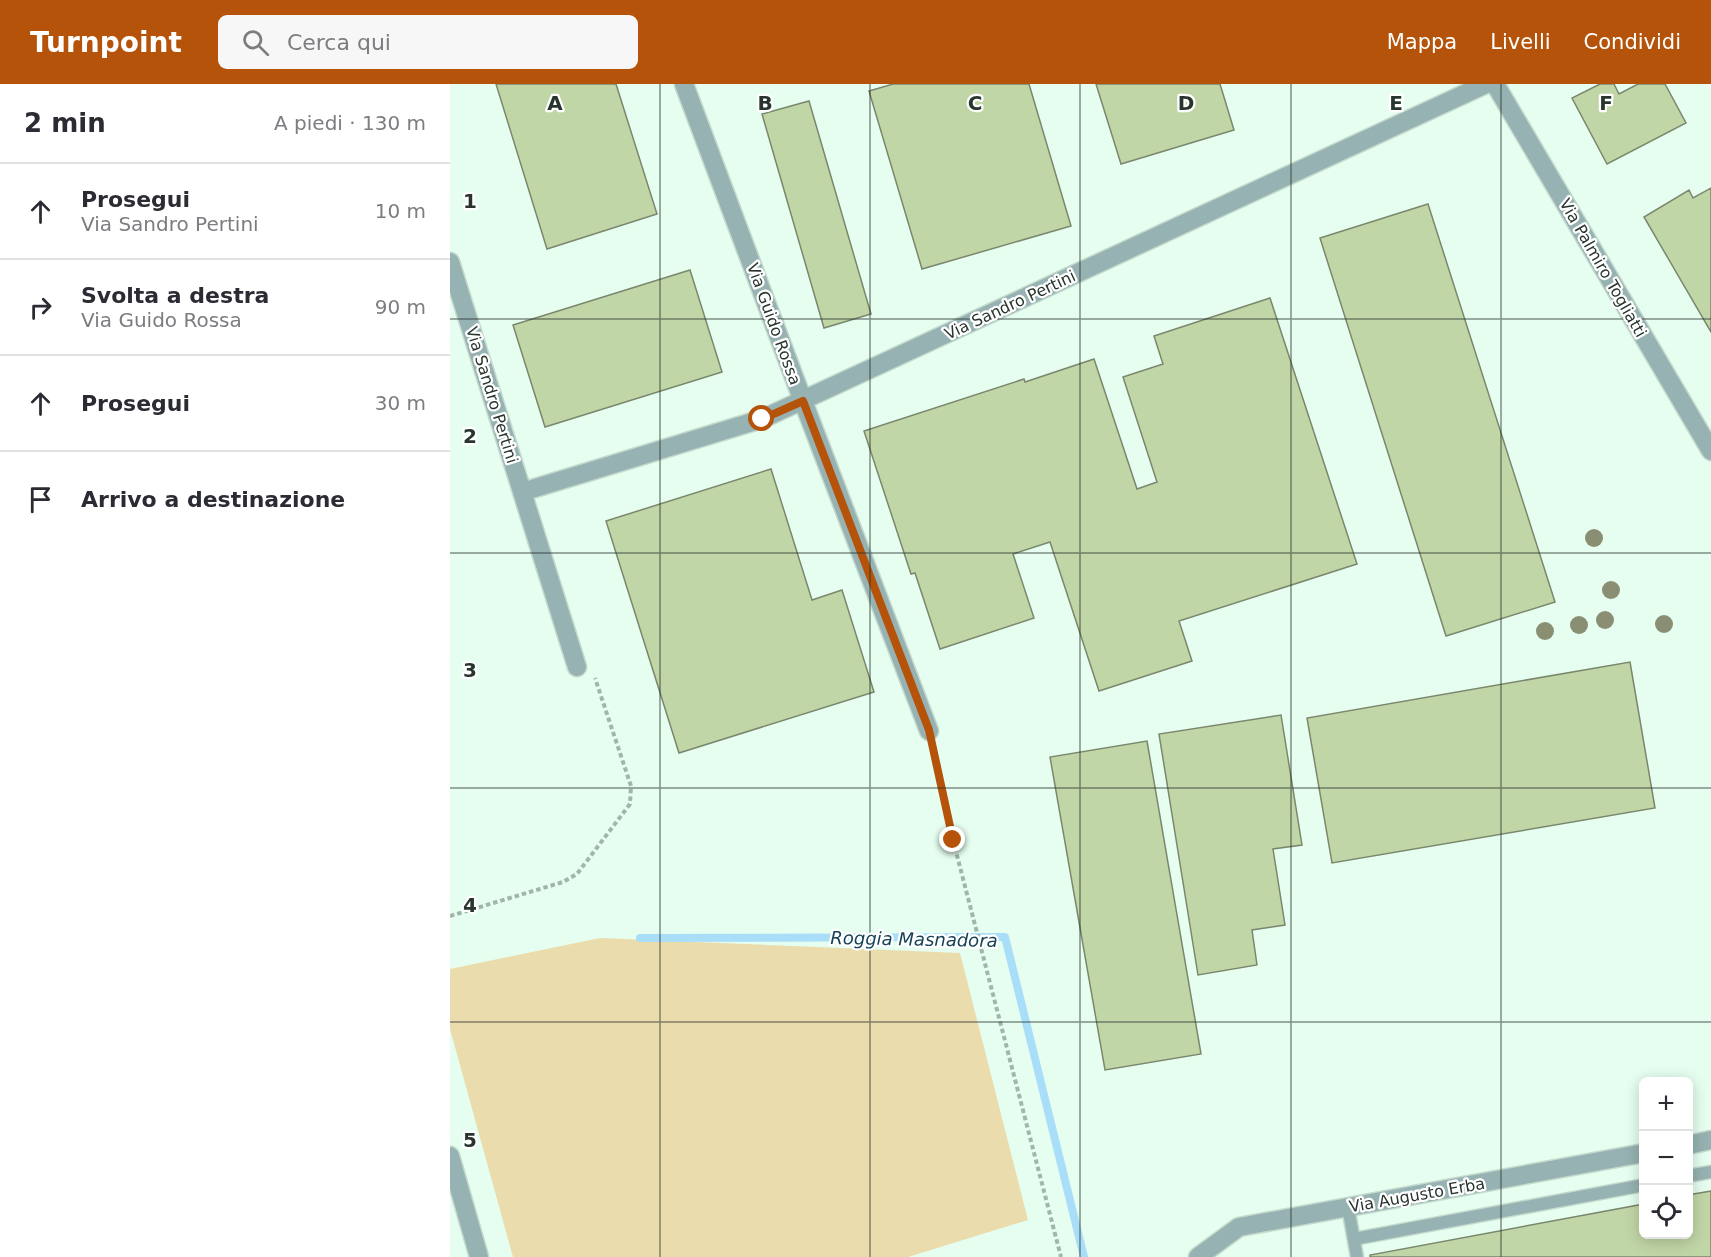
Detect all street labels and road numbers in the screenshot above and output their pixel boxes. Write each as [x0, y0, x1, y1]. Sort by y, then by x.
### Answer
street label: Via Palmiro Togliatti [1556, 195, 1650, 341]
street label: Via Guido Rossa [743, 260, 805, 388]
street label: Via Sandro Pertini [942, 266, 1078, 344]
street label: Via Sandro Pertini [462, 324, 522, 466]
street label: Via Augusto Erba [1348, 1174, 1486, 1216]

